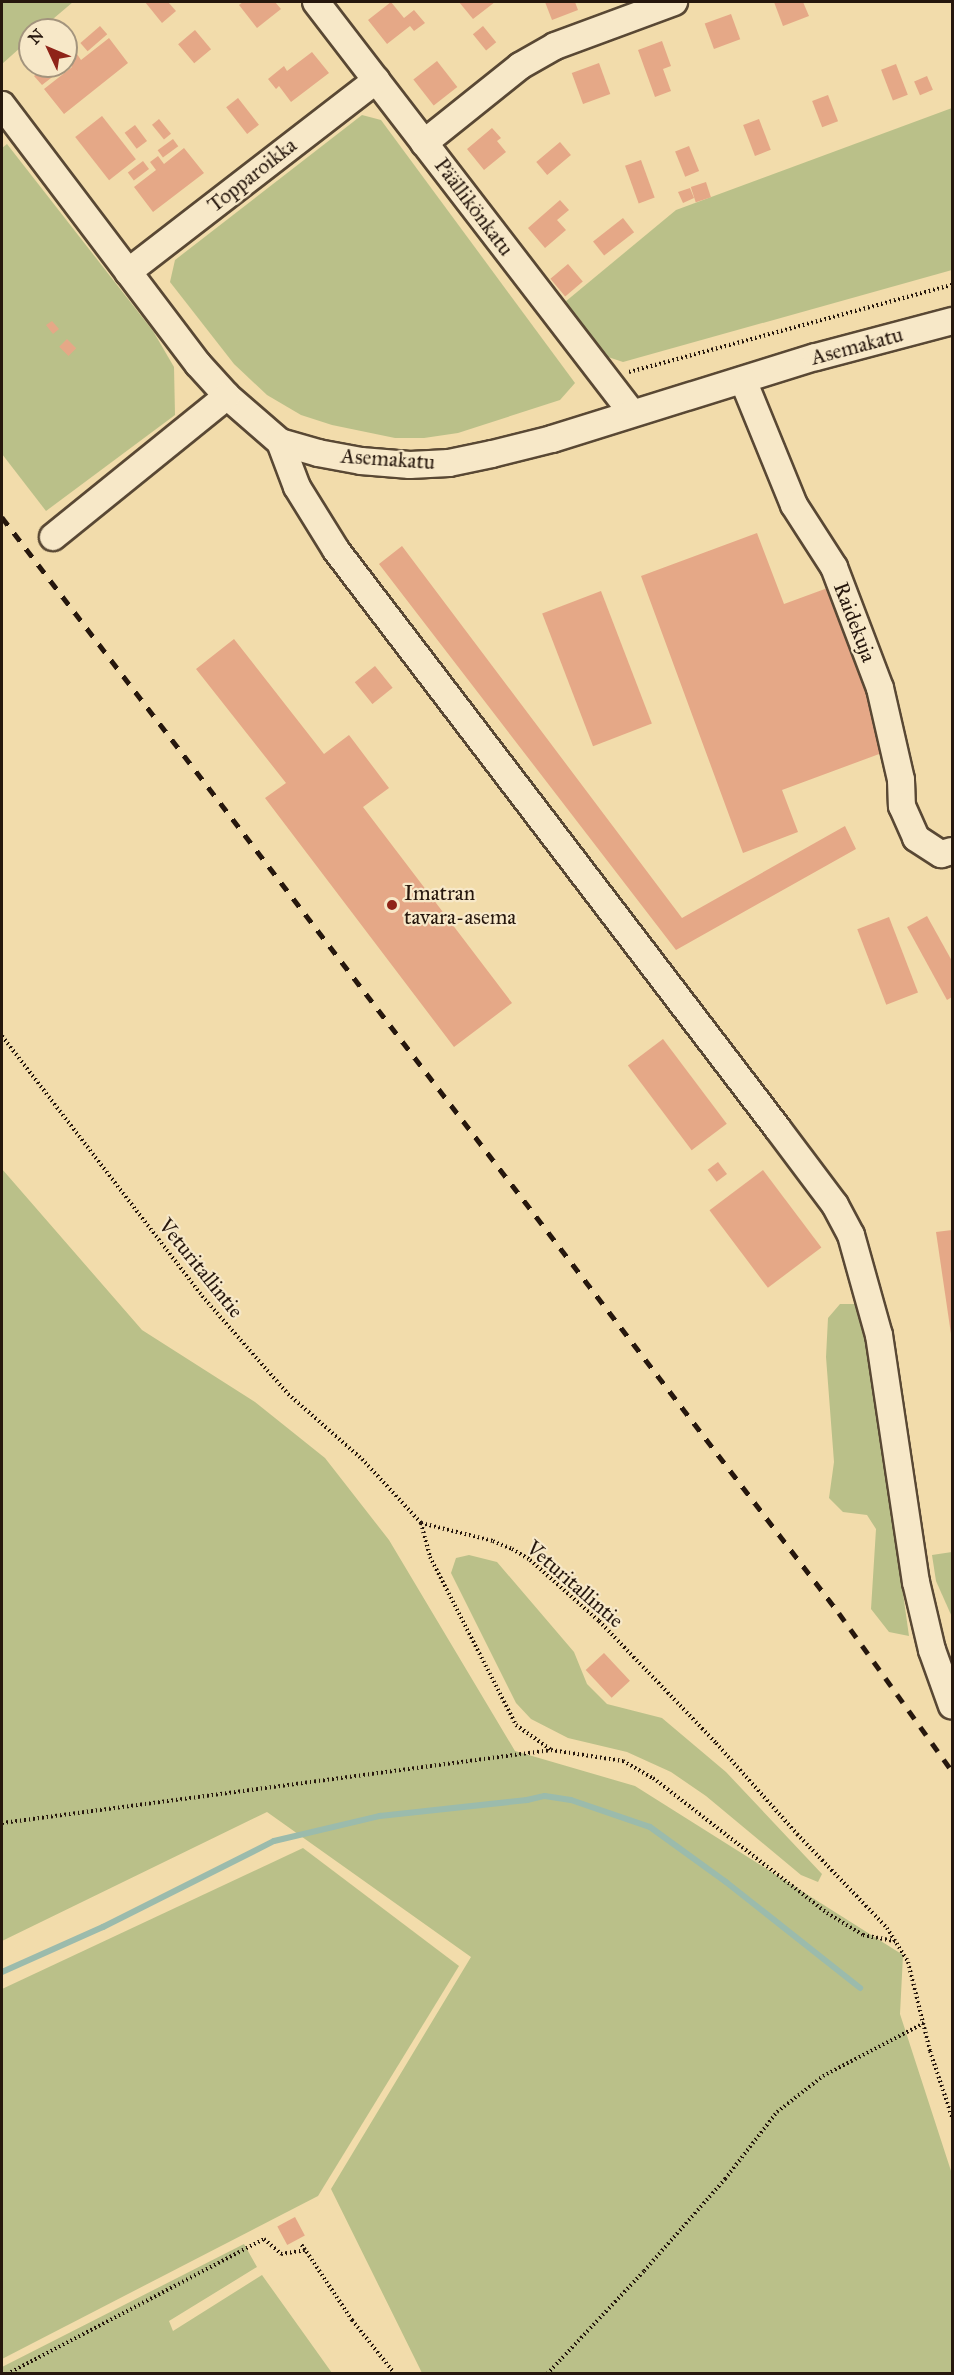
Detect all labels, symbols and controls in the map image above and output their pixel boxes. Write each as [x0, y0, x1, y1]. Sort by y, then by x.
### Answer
north arrow [18, 18, 78, 78]
text: N [25, 25, 48, 48]
street label: Topparoikka [203, 132, 301, 218]
street label: Päällikönkatu [429, 153, 519, 261]
street label: Asemakatu [808, 322, 906, 370]
street label: Asemakatu [340, 443, 436, 475]
street label: Raidekuja [828, 579, 882, 665]
place label: Imatran tavara-asema [404, 880, 516, 930]
marker: Imatran tavara-asema [385, 898, 399, 912]
street label: Veturitallintie [153, 1213, 249, 1323]
street label: Veturitallintie [521, 1535, 629, 1633]

